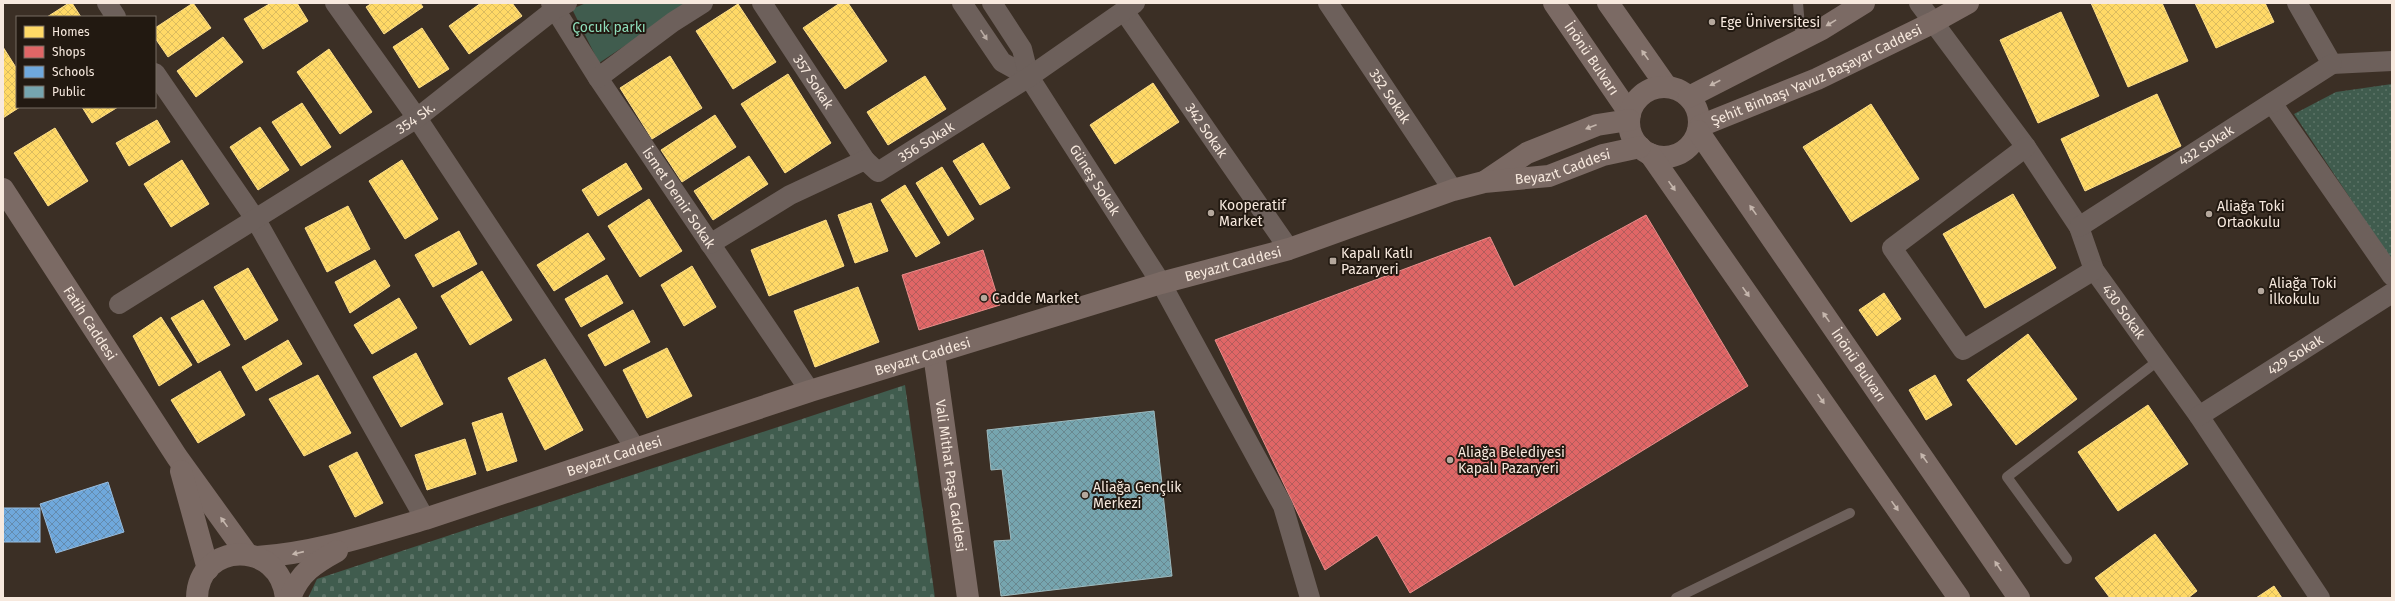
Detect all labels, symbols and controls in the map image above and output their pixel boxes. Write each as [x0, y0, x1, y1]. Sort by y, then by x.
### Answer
place label: Ege Üniversitesi [1720, 13, 1820, 31]
legend [16, 16, 156, 108]
marker: Ege Üniversitesi [1707, 17, 1717, 27]
street label: İnönü Bulvarı [1560, 18, 1622, 98]
park label: Çocuk parkı [572, 19, 646, 36]
one-way arrow [1825, 20, 1837, 27]
street label: Şehit Binbaşı Yavuz Başayar Caddesi [1709, 21, 1925, 130]
text: Homes [52, 25, 90, 39]
one-way arrow [980, 30, 988, 40]
text: Shops [52, 45, 86, 59]
one-way arrow [1641, 50, 1649, 60]
street label: 357 Sokak [789, 52, 837, 113]
text: Schools [52, 65, 95, 79]
street label: 352 Sokak [1366, 66, 1415, 128]
one-way arrow [1710, 80, 1721, 86]
text: Public [52, 85, 86, 99]
street label: 354 Sk. [393, 99, 439, 138]
street label: 342 Sokak [1181, 100, 1231, 162]
street label: 356 Sokak [895, 118, 958, 166]
street label: 432 Sokak [2175, 121, 2238, 170]
one-way arrow [1585, 124, 1597, 130]
street label: Güneş Sokak [1066, 142, 1124, 219]
street label: İsmet Demir Sokak [638, 144, 719, 252]
street label: Beyazıt Caddesi [1514, 146, 1612, 188]
one-way arrow [1668, 180, 1676, 191]
place label: Kooperatif Market [1219, 197, 1287, 230]
place label: Aliağa Toki Ortaokulu [2217, 198, 2285, 231]
one-way arrow [1749, 204, 1756, 216]
marker: Kooperatif Market [1206, 208, 1216, 218]
marker: Aliağa Toki Ortaokulu [2204, 209, 2214, 219]
street label: Beyazıt Caddesi [1183, 243, 1283, 285]
place label: Kapalı Katlı Pazaryeri [1341, 245, 1413, 278]
marker: Kapalı Katlı Pazaryeri [1328, 256, 1338, 266]
place label: Aliağa Toki İlkokulu [2269, 275, 2337, 308]
street label: 430 Sokak [2098, 281, 2149, 343]
street label: Fatih Caddesi [59, 283, 120, 364]
marker: Aliağa Toki İlkokulu [2256, 286, 2266, 296]
one-way arrow [1742, 287, 1750, 298]
place label: Cadde Market [992, 290, 1080, 307]
marker: Cadde Market [979, 293, 989, 303]
one-way arrow [1822, 312, 1830, 322]
street label: İnönü Bulvarı [1827, 325, 1890, 405]
street label: 429 Sokak [2264, 331, 2327, 379]
street label: Beyazıt Caddesi [873, 334, 973, 380]
one-way arrow [1817, 394, 1825, 404]
street label: Vali Mithat Paşa Caddesi [931, 399, 970, 553]
street label: Beyazıt Caddesi [564, 433, 664, 480]
place label: Aliağa Belediyesi Kapalı Pazaryeri [1458, 444, 1565, 477]
one-way arrow [1920, 453, 1928, 464]
marker: Aliağa Belediyesi Kapalı Pazaryeri [1445, 455, 1455, 465]
place label: Aliağa Gençlik Merkezi [1093, 479, 1182, 512]
marker: Aliağa Gençlik Merkezi [1080, 490, 1090, 500]
one-way arrow [1891, 500, 1899, 511]
one-way arrow [220, 517, 228, 528]
one-way arrow [292, 550, 304, 556]
one-way arrow [1994, 561, 2002, 571]

